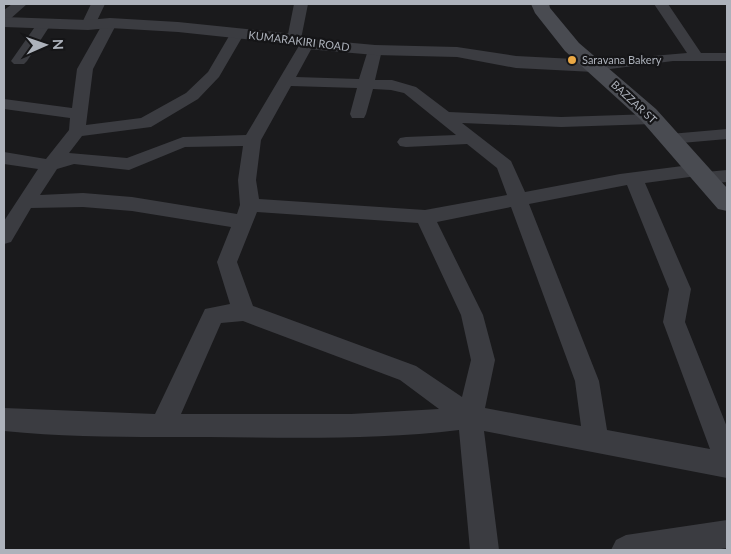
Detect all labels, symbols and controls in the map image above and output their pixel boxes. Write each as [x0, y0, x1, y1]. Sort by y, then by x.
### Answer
north arrow [20, 20, 70, 70]
street label: KUMARAKIRI ROAD [248, 28, 350, 53]
text: N [50, 39, 67, 50]
place label: Saravana Bakery [582, 53, 662, 66]
marker: Saravana Bakery [566, 54, 578, 66]
street label: BAZZAR ST [609, 77, 660, 126]

